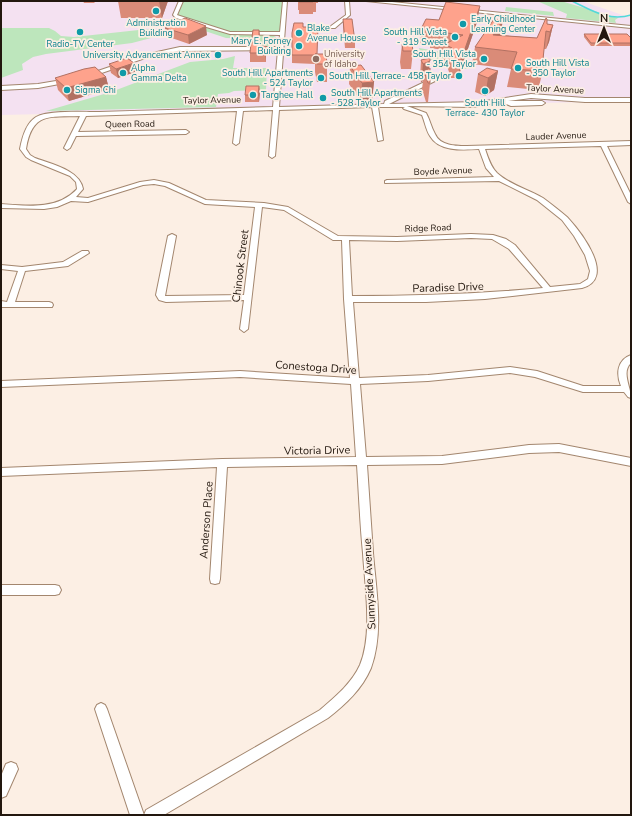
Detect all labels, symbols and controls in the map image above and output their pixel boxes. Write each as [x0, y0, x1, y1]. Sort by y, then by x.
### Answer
marker: Administration Building [151, 6, 161, 16]
north arrow [584, 8, 624, 48]
text: N [600, 11, 608, 26]
place label: Early Childhood Learning Center [471, 13, 536, 35]
place label: Administration Building [126, 17, 186, 39]
marker: Early Childhood Learning Center [458, 19, 468, 29]
place label: Blake Avenue House [307, 22, 366, 44]
place label: South Hill Vista - 319 Sweet [384, 26, 448, 48]
marker: Radio-TV Center [75, 27, 85, 37]
marker: Blake Avenue House [294, 28, 304, 38]
marker: South Hill Vista - 319 Sweet [450, 32, 460, 42]
place label: Mary E. Forney Building [231, 35, 291, 57]
place label: Radio-TV Center [46, 38, 114, 50]
marker: Mary E. Forney Building [294, 41, 304, 51]
place label: University of Idaho [324, 48, 365, 70]
place label: South Hill Vista - 354 Taylor [413, 48, 477, 70]
place label: University Advancement Annex [83, 49, 210, 61]
marker: University Advancement Annex [213, 50, 223, 60]
marker: University of Idaho [311, 54, 321, 64]
marker: South Hill Vista - 354 Taylor [479, 54, 489, 64]
place label: South Hill Vista - 350 Taylor [526, 57, 589, 79]
place label: Alpha Gamma Delta [131, 62, 187, 84]
marker: South Hill Vista - 350 Taylor [513, 63, 523, 73]
place label: South Hill Apartments - 524 Taylor [222, 67, 314, 89]
marker: Alpha Gamma Delta [118, 68, 128, 78]
place label: South Hill Terrace- 458 Taylor [329, 70, 452, 82]
marker: South Hill Terrace- 458 Taylor [454, 71, 464, 81]
marker: South Hill Apartments - 524 Taylor [316, 73, 326, 83]
street label: Taylor Avenue [526, 81, 584, 97]
place label: Sigma Chi [75, 84, 116, 96]
marker: Sigma Chi [62, 85, 72, 95]
marker: South Hill Terrace- 430 Taylor [480, 86, 490, 96]
place label: South Hill Apartments - 528 Taylor [331, 87, 422, 109]
place label: Targhee Hall [261, 89, 313, 101]
marker: Targhee Hall [248, 90, 258, 100]
street label: Taylor Avenue [183, 93, 241, 107]
marker: South Hill Apartments - 528 Taylor [318, 93, 328, 103]
place label: South Hill Terrace- 430 Taylor [445, 97, 525, 119]
street label: Queen Road [105, 118, 155, 130]
street label: Lauder Avenue [525, 129, 587, 143]
street label: Boyde Avenue [414, 164, 473, 178]
street label: Ridge Road [404, 221, 452, 235]
street label: Chinook Street [229, 229, 252, 303]
street label: Paradise Drive [412, 279, 484, 296]
street label: Conestoga Drive [275, 357, 357, 378]
street label: Victoria Drive [283, 442, 350, 459]
street label: Anderson Place [196, 481, 217, 559]
street label: Sunnyside Avenue [360, 538, 379, 630]

